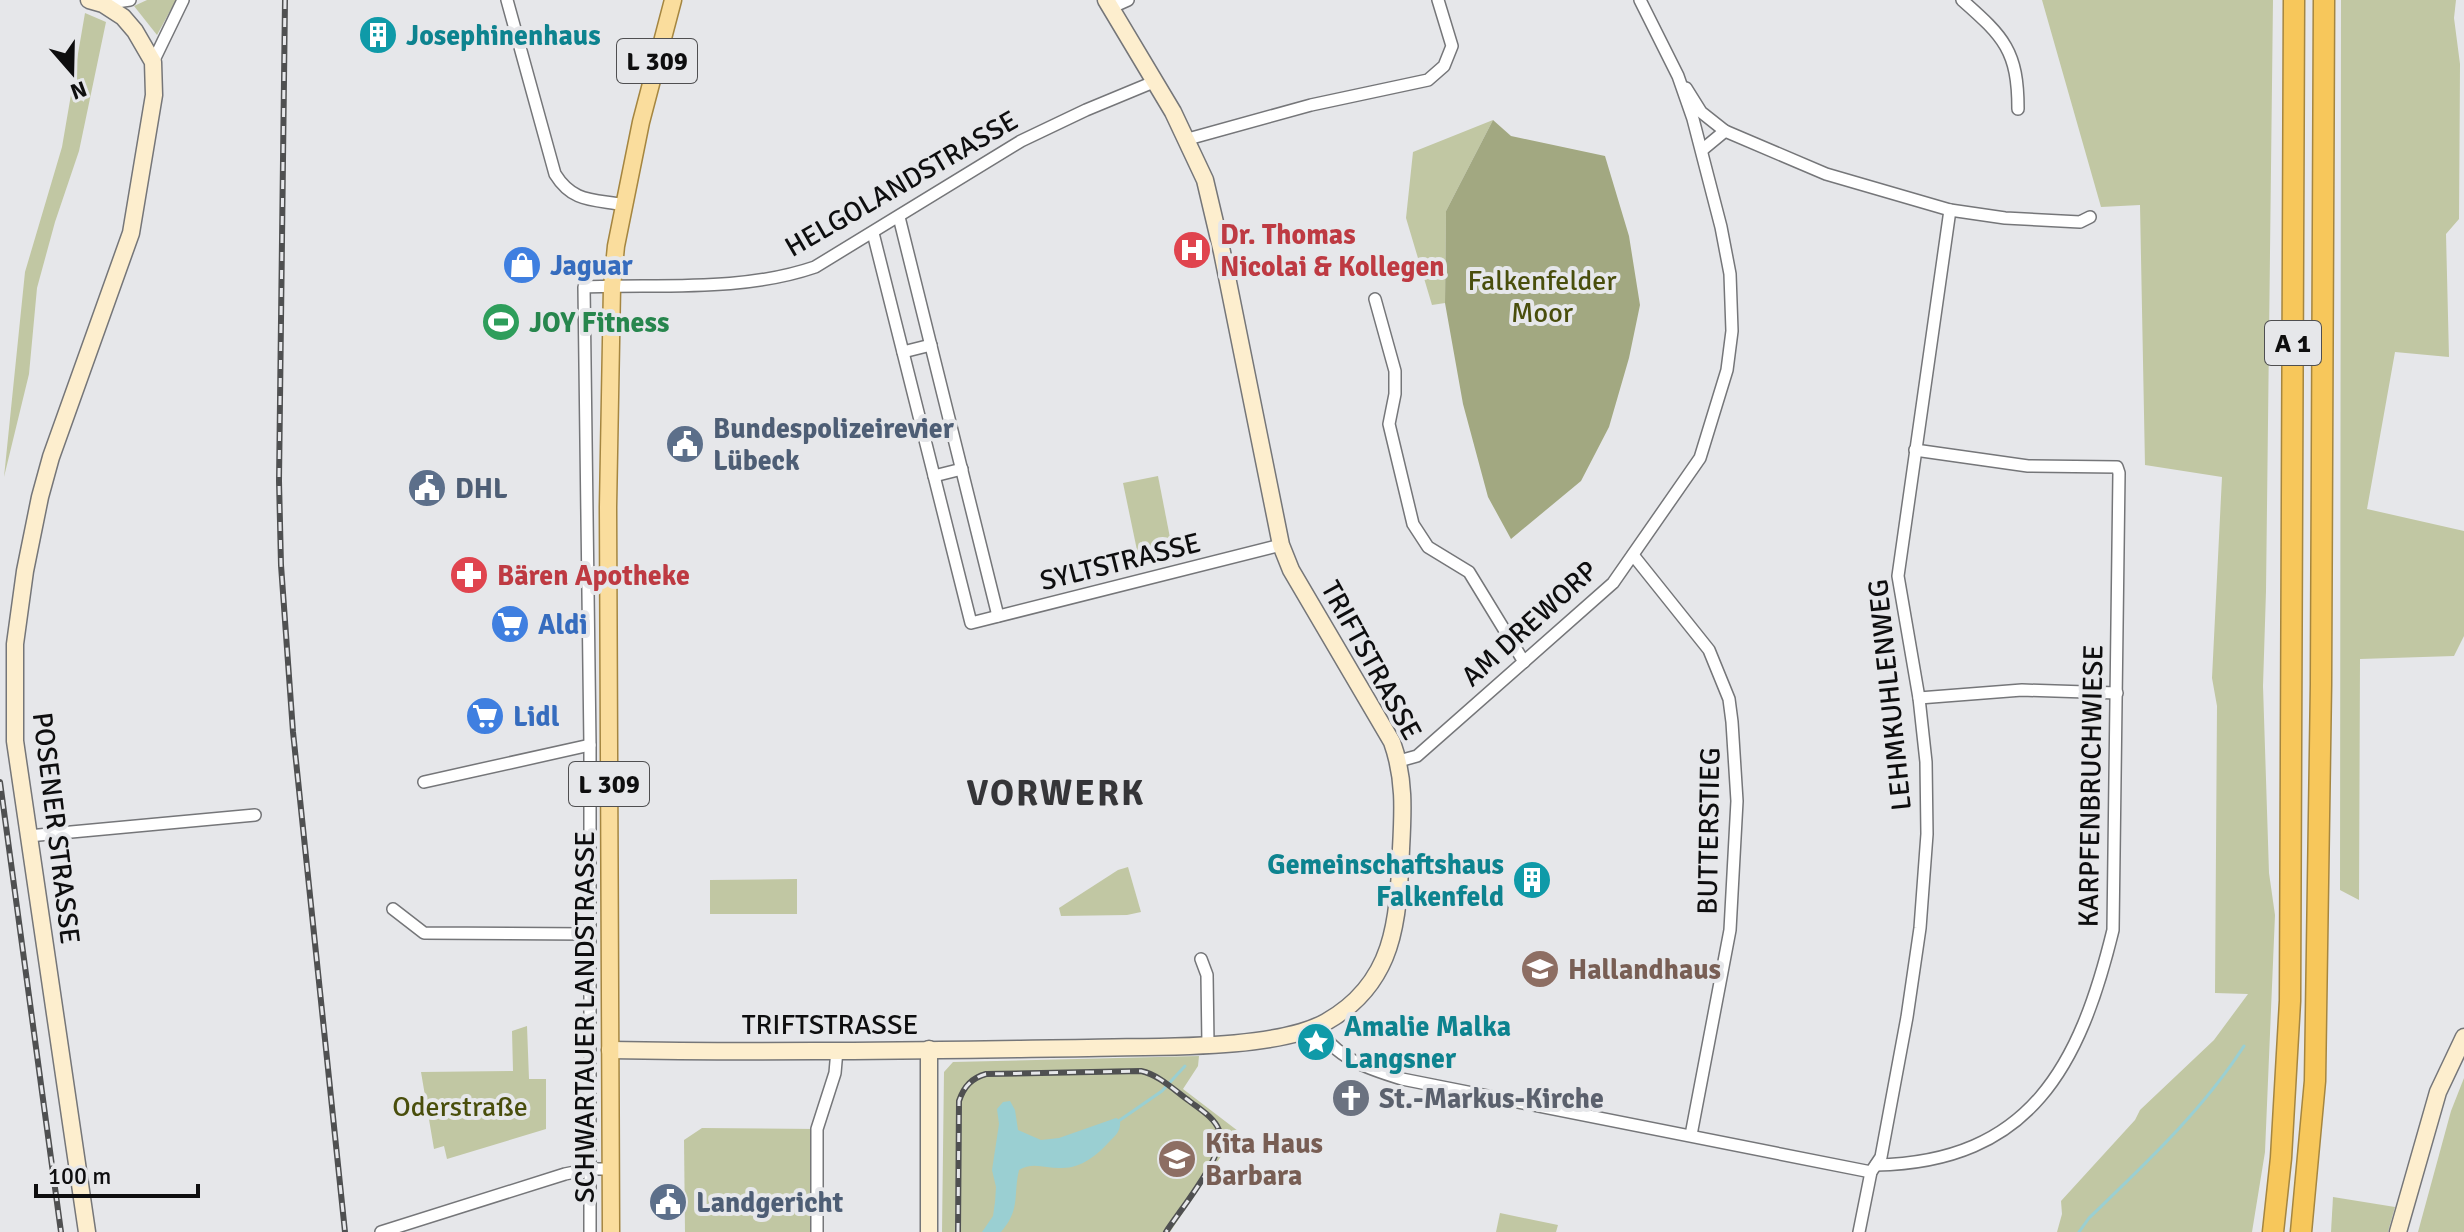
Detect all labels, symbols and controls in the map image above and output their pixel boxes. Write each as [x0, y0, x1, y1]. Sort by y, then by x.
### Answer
building icon: Josephinenhaus [357, 14, 399, 56]
place label: Josephinenhaus [406, 19, 601, 53]
north arrow [32, 32, 112, 112]
road number: L 309 [617, 39, 697, 83]
text: N [67, 75, 90, 106]
street label: HELGOLANDSTRASSE [779, 103, 1024, 264]
place label: Dr. Thomas Nicolai & Kollegen [1220, 218, 1445, 284]
hospital icon: Dr. Thomas Nicolai & Kollegen [1171, 229, 1213, 271]
shop icon: Jaguar [501, 244, 543, 286]
place label: Jaguar [550, 249, 634, 283]
park label: Falkenfelder Moor [1467, 264, 1617, 330]
sports icon: JOY Fitness [480, 301, 522, 343]
place label: JOY Fitness [529, 306, 669, 340]
road number: A 1 [2265, 321, 2321, 365]
place label: Bundespolizeirevier Lübeck [713, 412, 955, 478]
public building icon: Bundespolizeirevier Lübeck [664, 423, 706, 465]
public building icon: DHL [406, 467, 448, 509]
place label: DHL [455, 472, 508, 506]
street label: SYLTSTRASSE [1036, 526, 1204, 598]
pharmacy icon: Bären Apotheke [448, 554, 490, 596]
street label: AM DREWORP [1455, 554, 1605, 694]
place label: Bären Apotheke [497, 559, 690, 593]
street label: TRIFTSTRASSE [1313, 575, 1429, 746]
street label: LEHMKUHLENWEG [1861, 578, 1919, 812]
supermarket icon: Aldi [489, 603, 531, 645]
place label: Aldi [538, 608, 588, 642]
street label: KARPFENBRUCHWIESE [2072, 644, 2110, 928]
supermarket icon: Lidl [464, 695, 506, 737]
place label: Lidl [513, 700, 560, 734]
street label: POSENER STRASSE [25, 710, 87, 946]
street label: BUTTERSTIEG [1691, 747, 1727, 915]
road number: L 309 [569, 762, 649, 806]
district label: VORWERK [967, 771, 1145, 816]
street label: SCHWARTAUER LANDSTRASSE [568, 831, 602, 1203]
place label: Gemeinschaftshaus Falkenfeld [1267, 848, 1504, 914]
building icon: Gemeinschaftshaus Falkenfeld [1511, 859, 1553, 901]
school or university icon: Hallandhaus [1519, 948, 1561, 990]
place label: Hallandhaus [1568, 953, 1721, 987]
street label: TRIFTSTRASSE [742, 1008, 918, 1042]
place label: Amalie Malka Langsner [1344, 1010, 1511, 1076]
place icon: Amalie Malka Langsner [1295, 1021, 1337, 1063]
church icon: St.-Markus-Kirche [1330, 1077, 1372, 1119]
place label: St.-Markus-Kirche [1379, 1082, 1604, 1116]
park label: Oderstraße [392, 1090, 528, 1124]
place label: Kita Haus Barbara [1205, 1127, 1323, 1193]
school or university icon: Kita Haus Barbara [1156, 1138, 1198, 1180]
scale bar [36, 1148, 198, 1198]
text: 100 m [48, 1161, 111, 1191]
public building icon: Landgericht [647, 1181, 689, 1223]
place label: Landgericht [696, 1186, 844, 1220]

